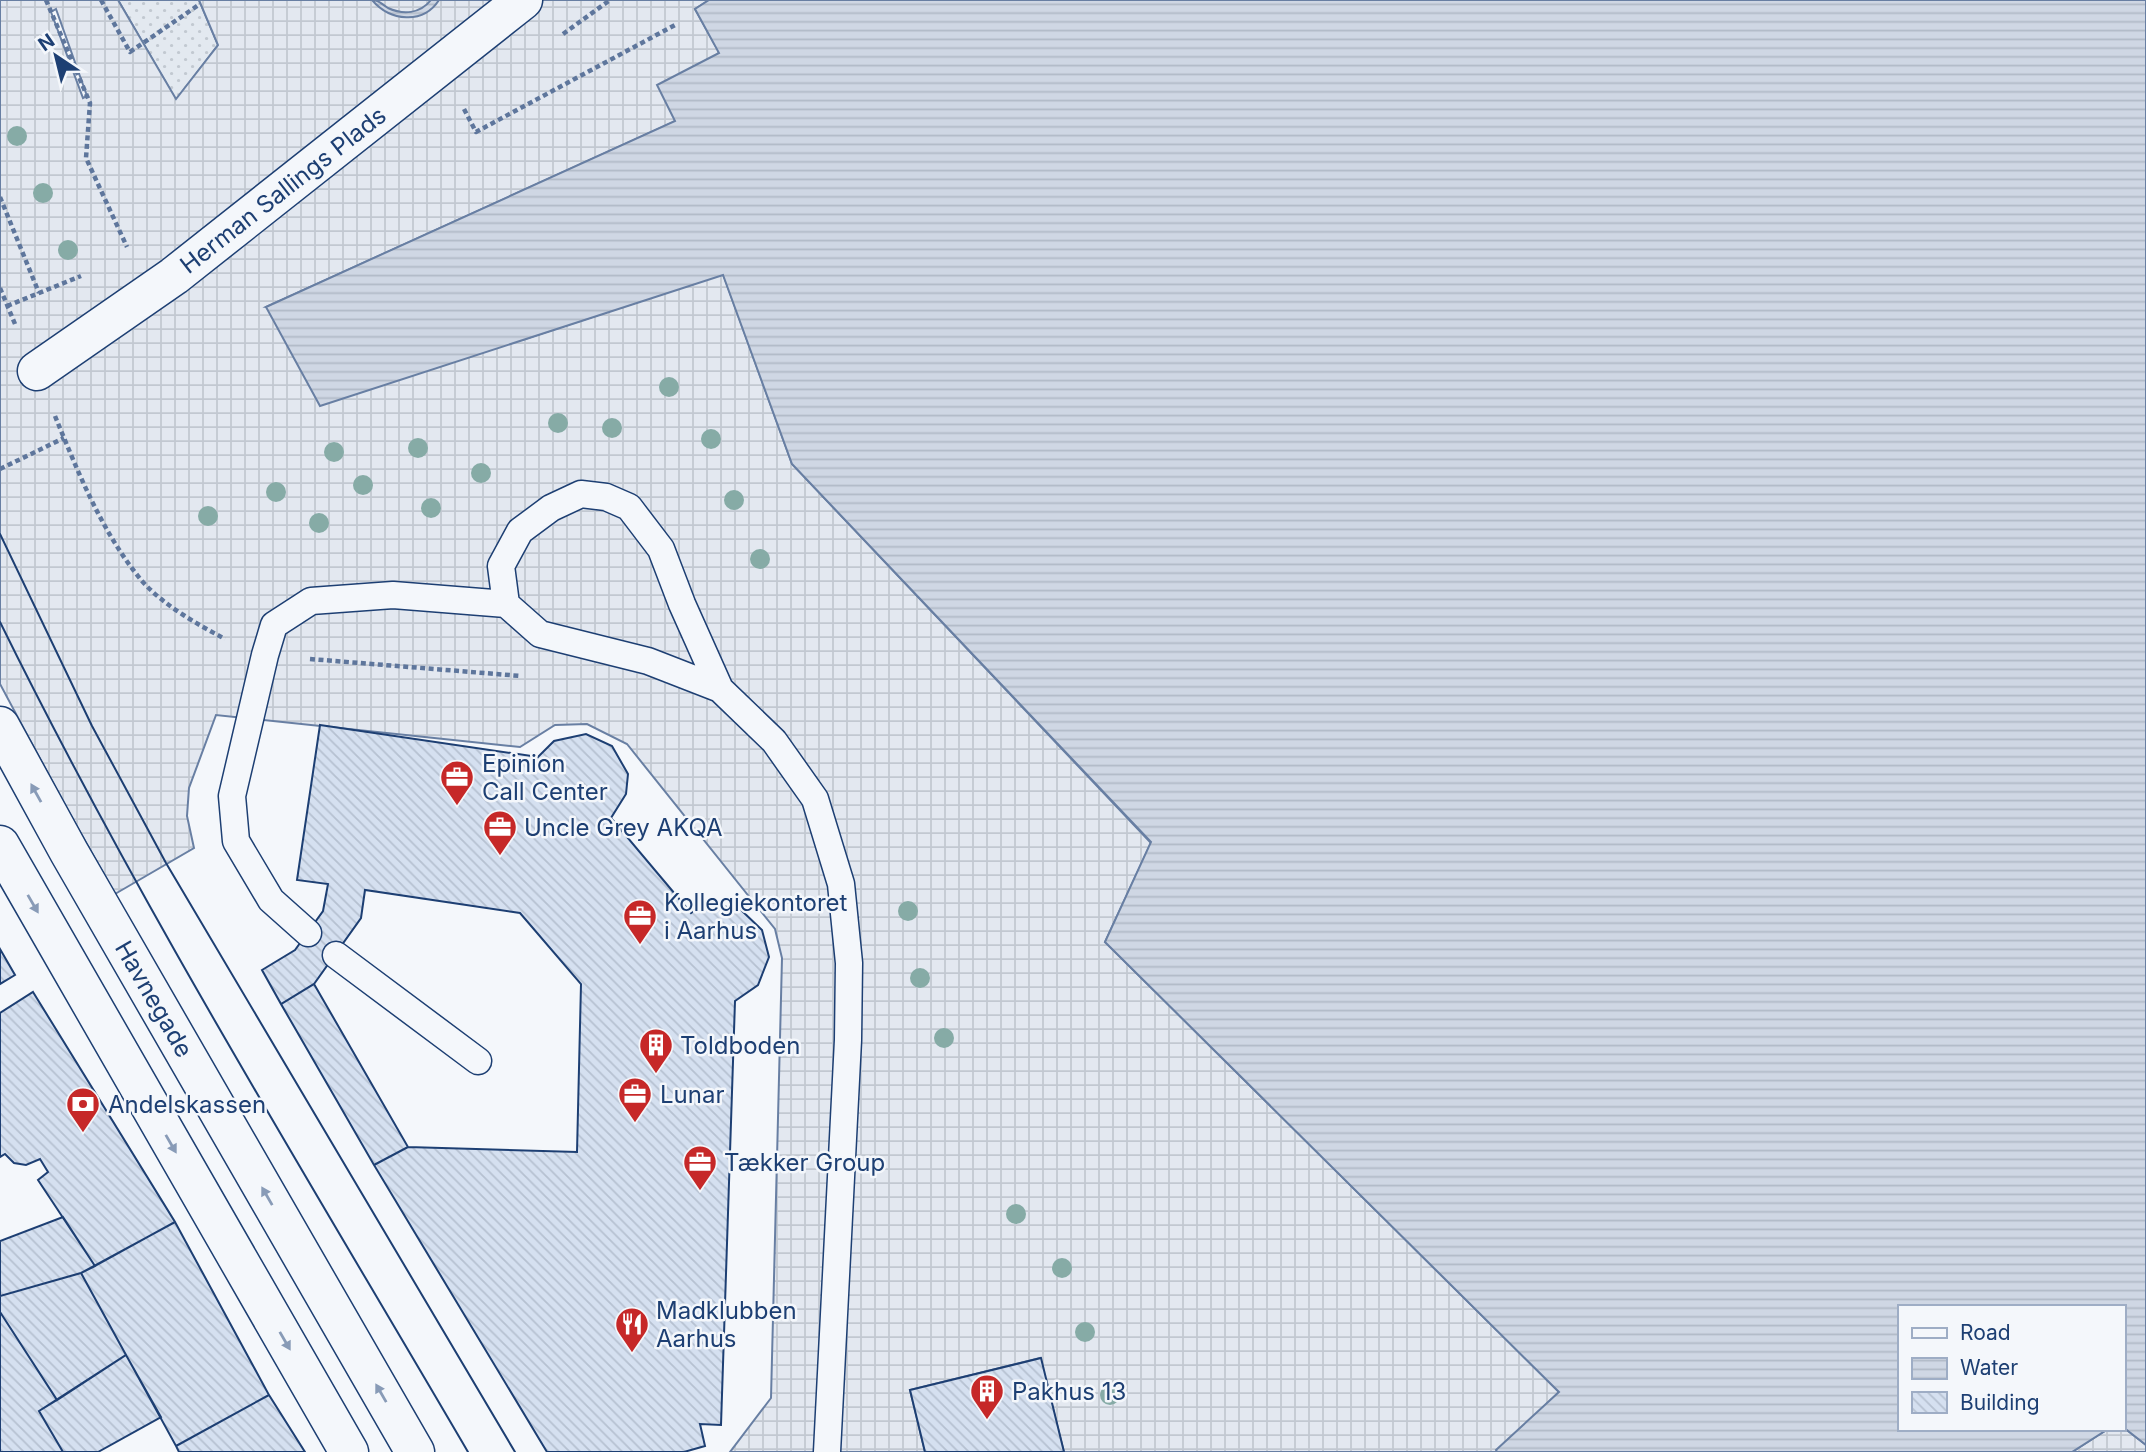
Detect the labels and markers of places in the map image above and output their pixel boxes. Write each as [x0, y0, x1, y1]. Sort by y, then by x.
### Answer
place label: Epinion Call Center [482, 749, 608, 806]
office icon: Epinion Call Center [438, 758, 476, 807]
office icon: Uncle Grey AKQA [481, 808, 519, 857]
place label: Uncle Grey AKQA [524, 813, 723, 842]
place label: Kollegiekontoret i Aarhus [664, 888, 848, 945]
office icon: Kollegiekontoret i Aarhus [621, 897, 659, 946]
building icon: Toldboden [637, 1026, 675, 1075]
place label: Toldboden [680, 1031, 800, 1060]
office icon: Lunar [616, 1075, 654, 1124]
place label: Lunar [660, 1080, 724, 1109]
bank icon: Andelskassen [64, 1085, 102, 1134]
place label: Andelskassen [108, 1090, 266, 1119]
office icon: Tækker Group [681, 1143, 719, 1192]
place label: Tækker Group [724, 1148, 885, 1177]
place label: Madklubben Aarhus [656, 1296, 797, 1353]
restaurant icon: Madklubben Aarhus [613, 1305, 651, 1354]
building icon: Pakhus 13 [968, 1372, 1006, 1421]
place label: Pakhus 13 [1012, 1377, 1126, 1406]

